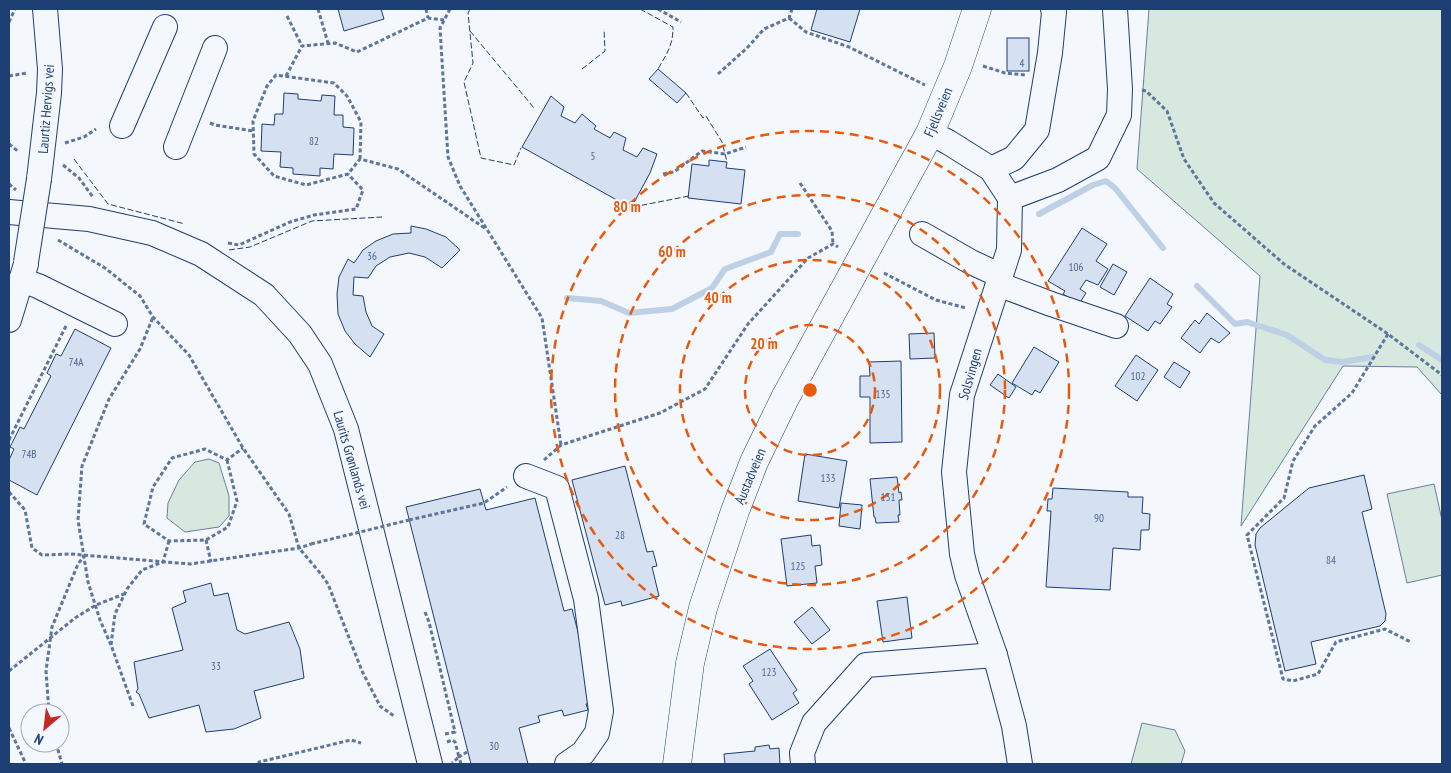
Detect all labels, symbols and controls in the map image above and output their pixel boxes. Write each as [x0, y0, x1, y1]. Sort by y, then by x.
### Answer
house number: 4 [1020, 56, 1025, 70]
street label: Laurtiz Hervigs vei [34, 64, 58, 154]
street label: Fjellsveien [920, 85, 956, 139]
house number: 82 [309, 134, 319, 148]
house number: 5 [591, 149, 596, 163]
text: 80 m [613, 197, 641, 216]
text: 60 m [658, 242, 686, 261]
house number: 36 [367, 249, 377, 263]
house number: 106 [1069, 260, 1083, 274]
text: 40 m [704, 288, 732, 307]
text: 20 m [750, 334, 778, 353]
street label: Solsvingen [954, 346, 986, 402]
house number: 74A [68, 355, 84, 369]
house number: 102 [1131, 369, 1145, 383]
centre of rings [801, 381, 819, 399]
house number: 135 [876, 387, 890, 401]
street label: Laurits Grønlands vei [329, 409, 375, 511]
street label: Austadveien [730, 445, 770, 507]
house number: 74B [21, 447, 37, 461]
house number: 133 [821, 471, 835, 485]
house number: 131 [881, 490, 895, 504]
house number: 90 [1094, 511, 1104, 525]
house number: 28 [615, 528, 625, 542]
house number: 84 [1326, 553, 1336, 567]
house number: 125 [791, 559, 805, 573]
house number: 33 [211, 659, 221, 673]
house number: 123 [762, 665, 776, 679]
north arrow [20, 703, 70, 753]
text: N [31, 730, 46, 749]
house number: 30 [489, 739, 499, 753]

